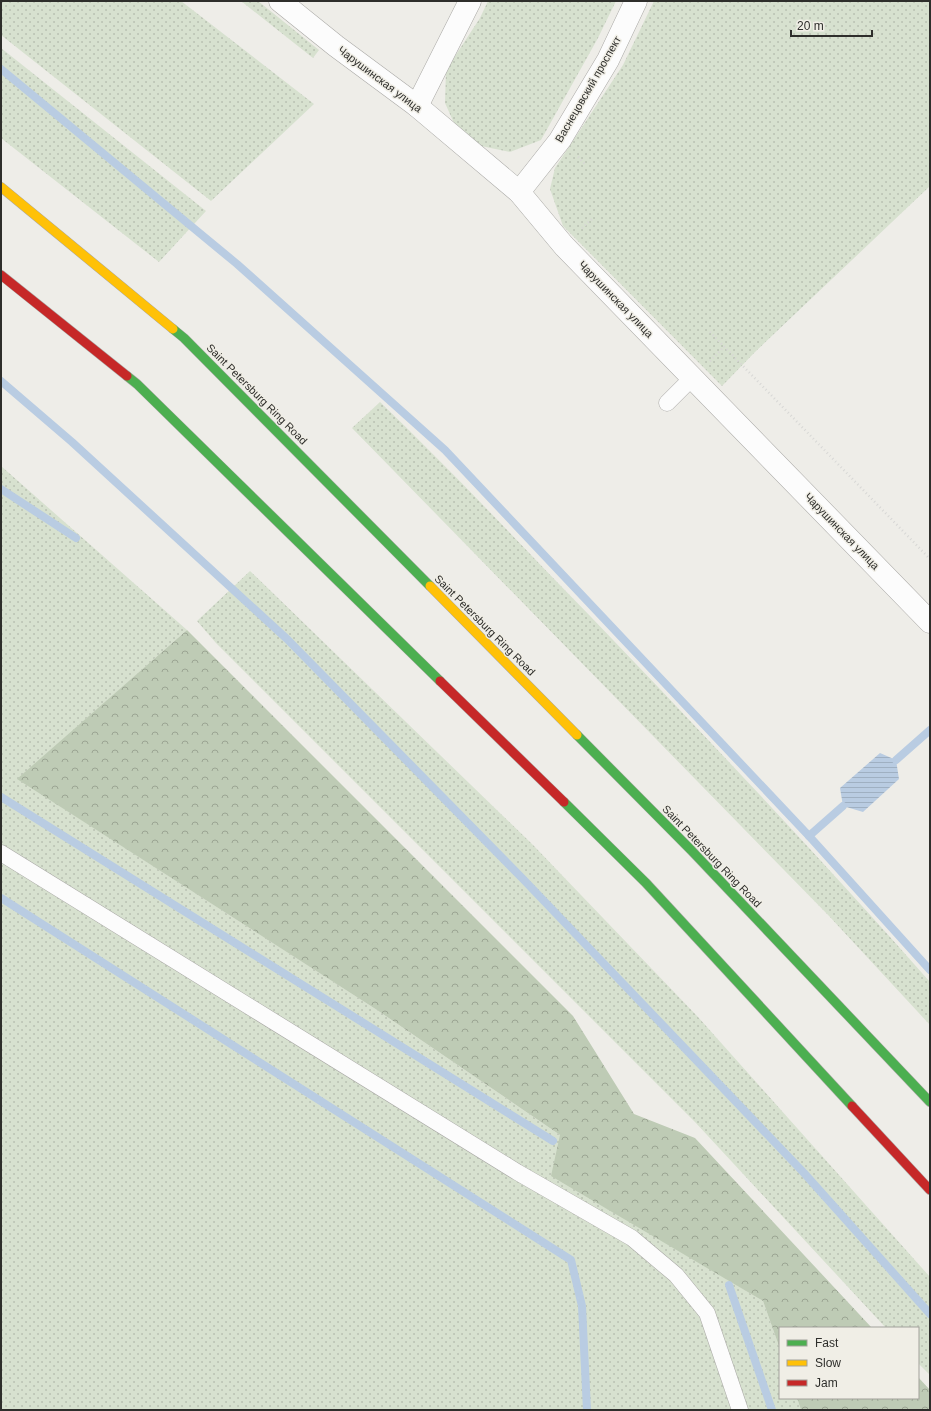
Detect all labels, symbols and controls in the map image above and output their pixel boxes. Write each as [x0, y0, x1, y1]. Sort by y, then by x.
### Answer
scale bar [791, 12, 872, 38]
text: 20 m [797, 19, 824, 33]
street label: Васнецовский проспект [553, 34, 623, 144]
street label: Чарушинская улица [336, 44, 425, 115]
street label: Чарушинская улица [576, 258, 656, 340]
street label: Saint Petersburg Ring Road [204, 341, 310, 447]
street label: Чарушинская улица [802, 490, 882, 572]
street label: Saint Petersburg Ring Road [432, 572, 538, 678]
street label: Saint Petersburg Ring Road [660, 803, 764, 909]
legend [779, 1327, 919, 1399]
text: Fast [815, 1336, 839, 1350]
text: Slow [815, 1356, 841, 1370]
text: Jam [815, 1376, 838, 1390]

